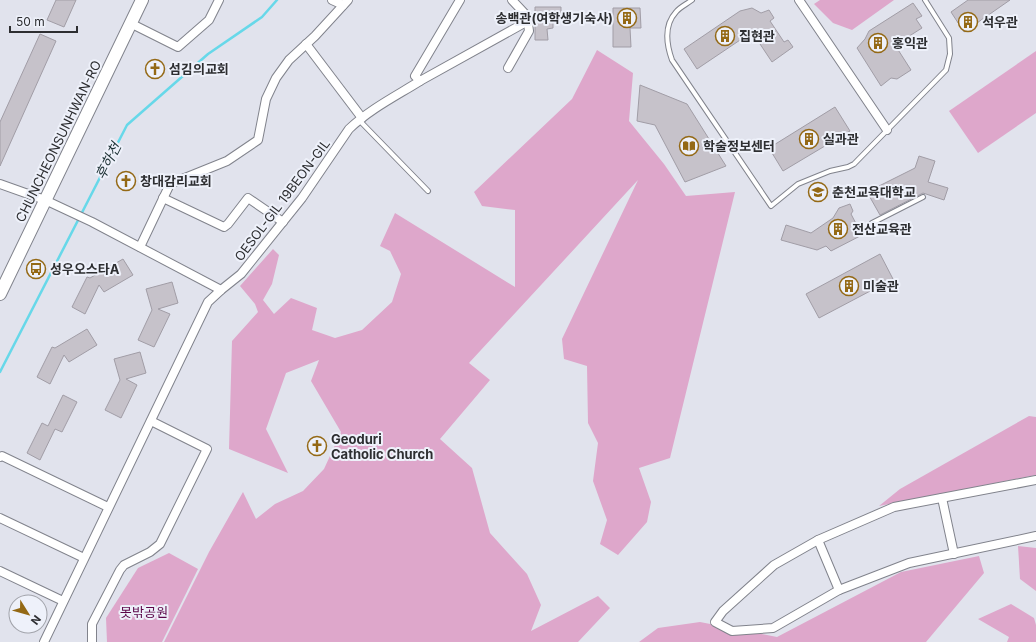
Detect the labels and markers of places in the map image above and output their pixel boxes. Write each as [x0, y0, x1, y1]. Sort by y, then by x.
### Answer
building icon: 송백관(여학생기숙사) [616, 7, 638, 29]
place label: 송백관(여학생기숙사) [496, 10, 613, 26]
building icon: 석우관 [957, 11, 979, 33]
place label: 석우관 [982, 14, 1018, 30]
building icon: 집현관 [714, 25, 736, 47]
place label: 집현관 [739, 28, 775, 44]
building icon: 홍익관 [867, 32, 889, 54]
place label: 홍익관 [892, 35, 928, 51]
church icon: 섬김의교회 [144, 58, 166, 80]
place label: 섬김의교회 [169, 61, 229, 77]
building icon: 실과관 [798, 128, 820, 150]
place label: 실과관 [823, 131, 859, 147]
library icon: 학술정보센터 [678, 135, 700, 157]
place label: 학술정보센터 [703, 138, 775, 154]
church icon: 창대감리교회 [115, 170, 137, 192]
place label: 창대감리교회 [140, 173, 212, 189]
school or university icon: 춘천교육대학교 [807, 181, 829, 203]
place label: 춘천교육대학교 [832, 184, 916, 200]
building icon: 전산교육관 [827, 218, 849, 240]
place label: 전산교육관 [852, 221, 912, 237]
bus stop icon: 성우오스타A [25, 258, 47, 280]
place label: 성우오스타A [50, 261, 120, 277]
building icon: 미술관 [838, 275, 860, 297]
place label: 미술관 [863, 278, 899, 294]
place label: Geoduri Catholic Church [331, 431, 433, 462]
church icon: Geoduri Catholic Church [306, 435, 328, 457]

